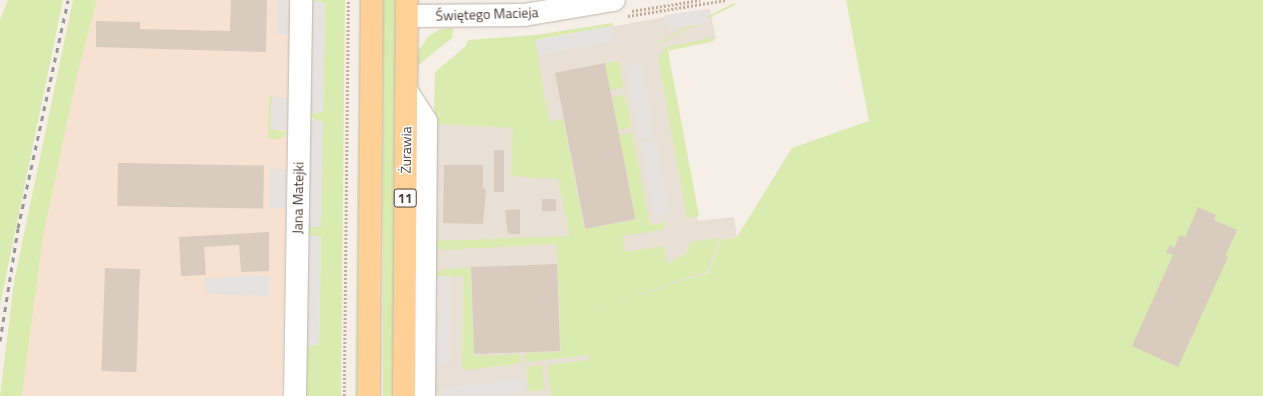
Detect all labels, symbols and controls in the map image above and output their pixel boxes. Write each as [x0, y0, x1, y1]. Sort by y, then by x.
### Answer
street label: Świętego Macieja [435, 4, 539, 24]
street label: Żurawia [397, 126, 415, 174]
street label: Jana Matejki [289, 162, 307, 234]
road number: 11 [393, 187, 417, 209]

